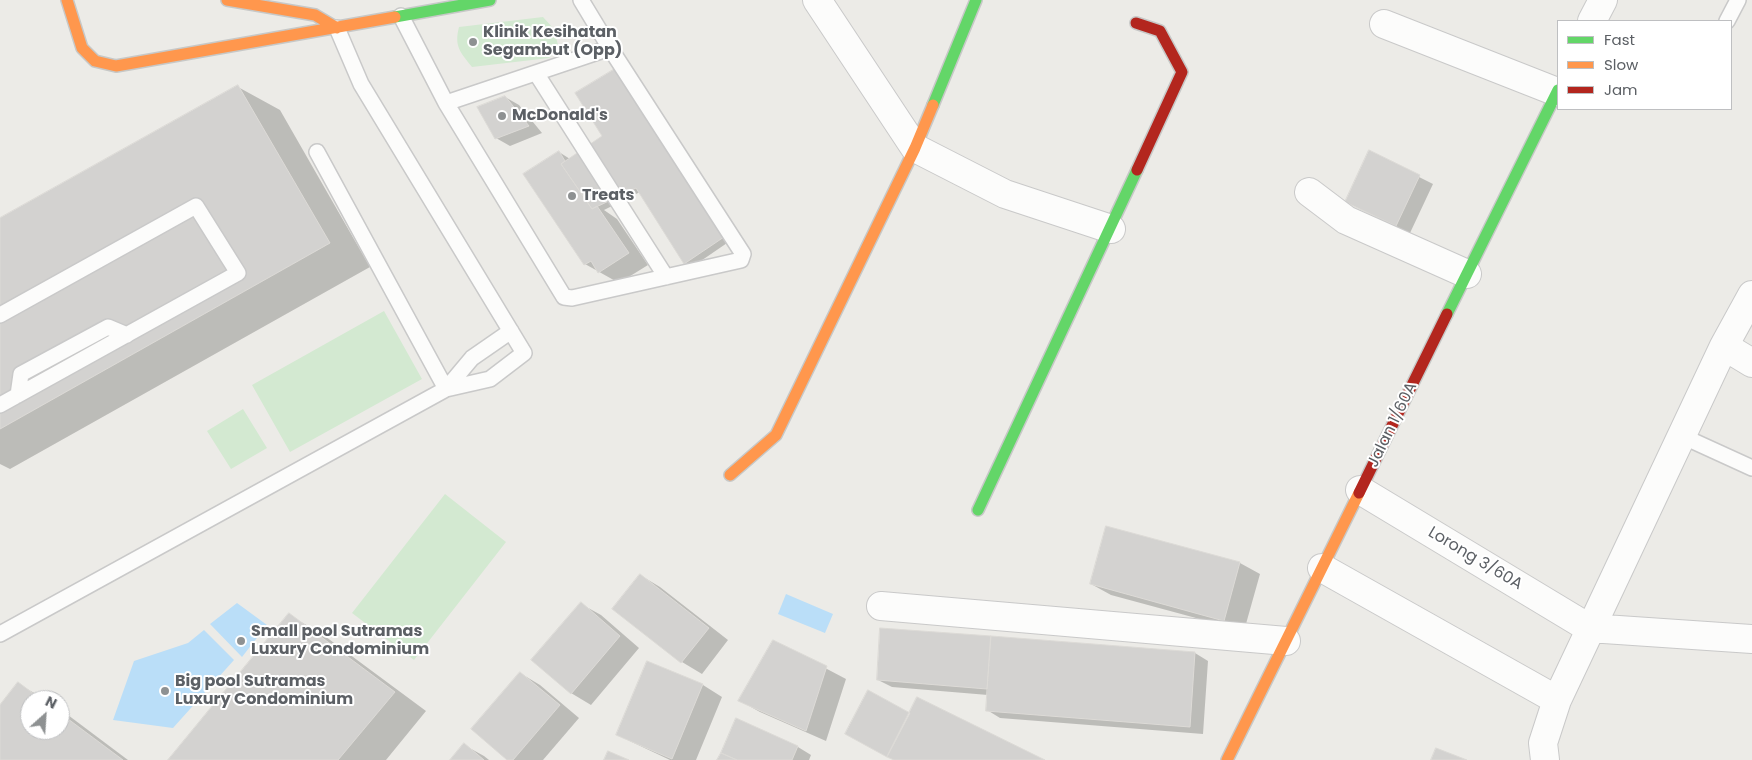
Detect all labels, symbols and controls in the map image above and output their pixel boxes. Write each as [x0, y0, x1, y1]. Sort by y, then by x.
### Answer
legend [1557, 20, 1732, 110]
place label: Klinik Kesihatan Segambut (Opp) [483, 23, 622, 61]
text: Fast [1604, 29, 1635, 50]
marker: Klinik Kesihatan Segambut (Opp) [467, 36, 479, 48]
text: Slow [1604, 54, 1638, 75]
text: Jam [1604, 79, 1638, 100]
place label: McDonald's [512, 106, 608, 126]
marker: McDonald's [496, 110, 508, 122]
place label: Treats [582, 186, 634, 206]
marker: Treats [566, 190, 578, 202]
street label: Jalan 1/60A [1364, 379, 1422, 471]
street label: Lorong 3/60A [1424, 523, 1526, 595]
place label: Small pool Sutramas Luxury Condominium [251, 622, 429, 660]
marker: Small pool Sutramas Luxury Condominium [235, 635, 247, 647]
place label: Big pool Sutramas Luxury Condominium [175, 672, 353, 710]
marker: Big pool Sutramas Luxury Condominium [159, 685, 171, 697]
north arrow [20, 690, 70, 740]
text: N [42, 691, 60, 714]

